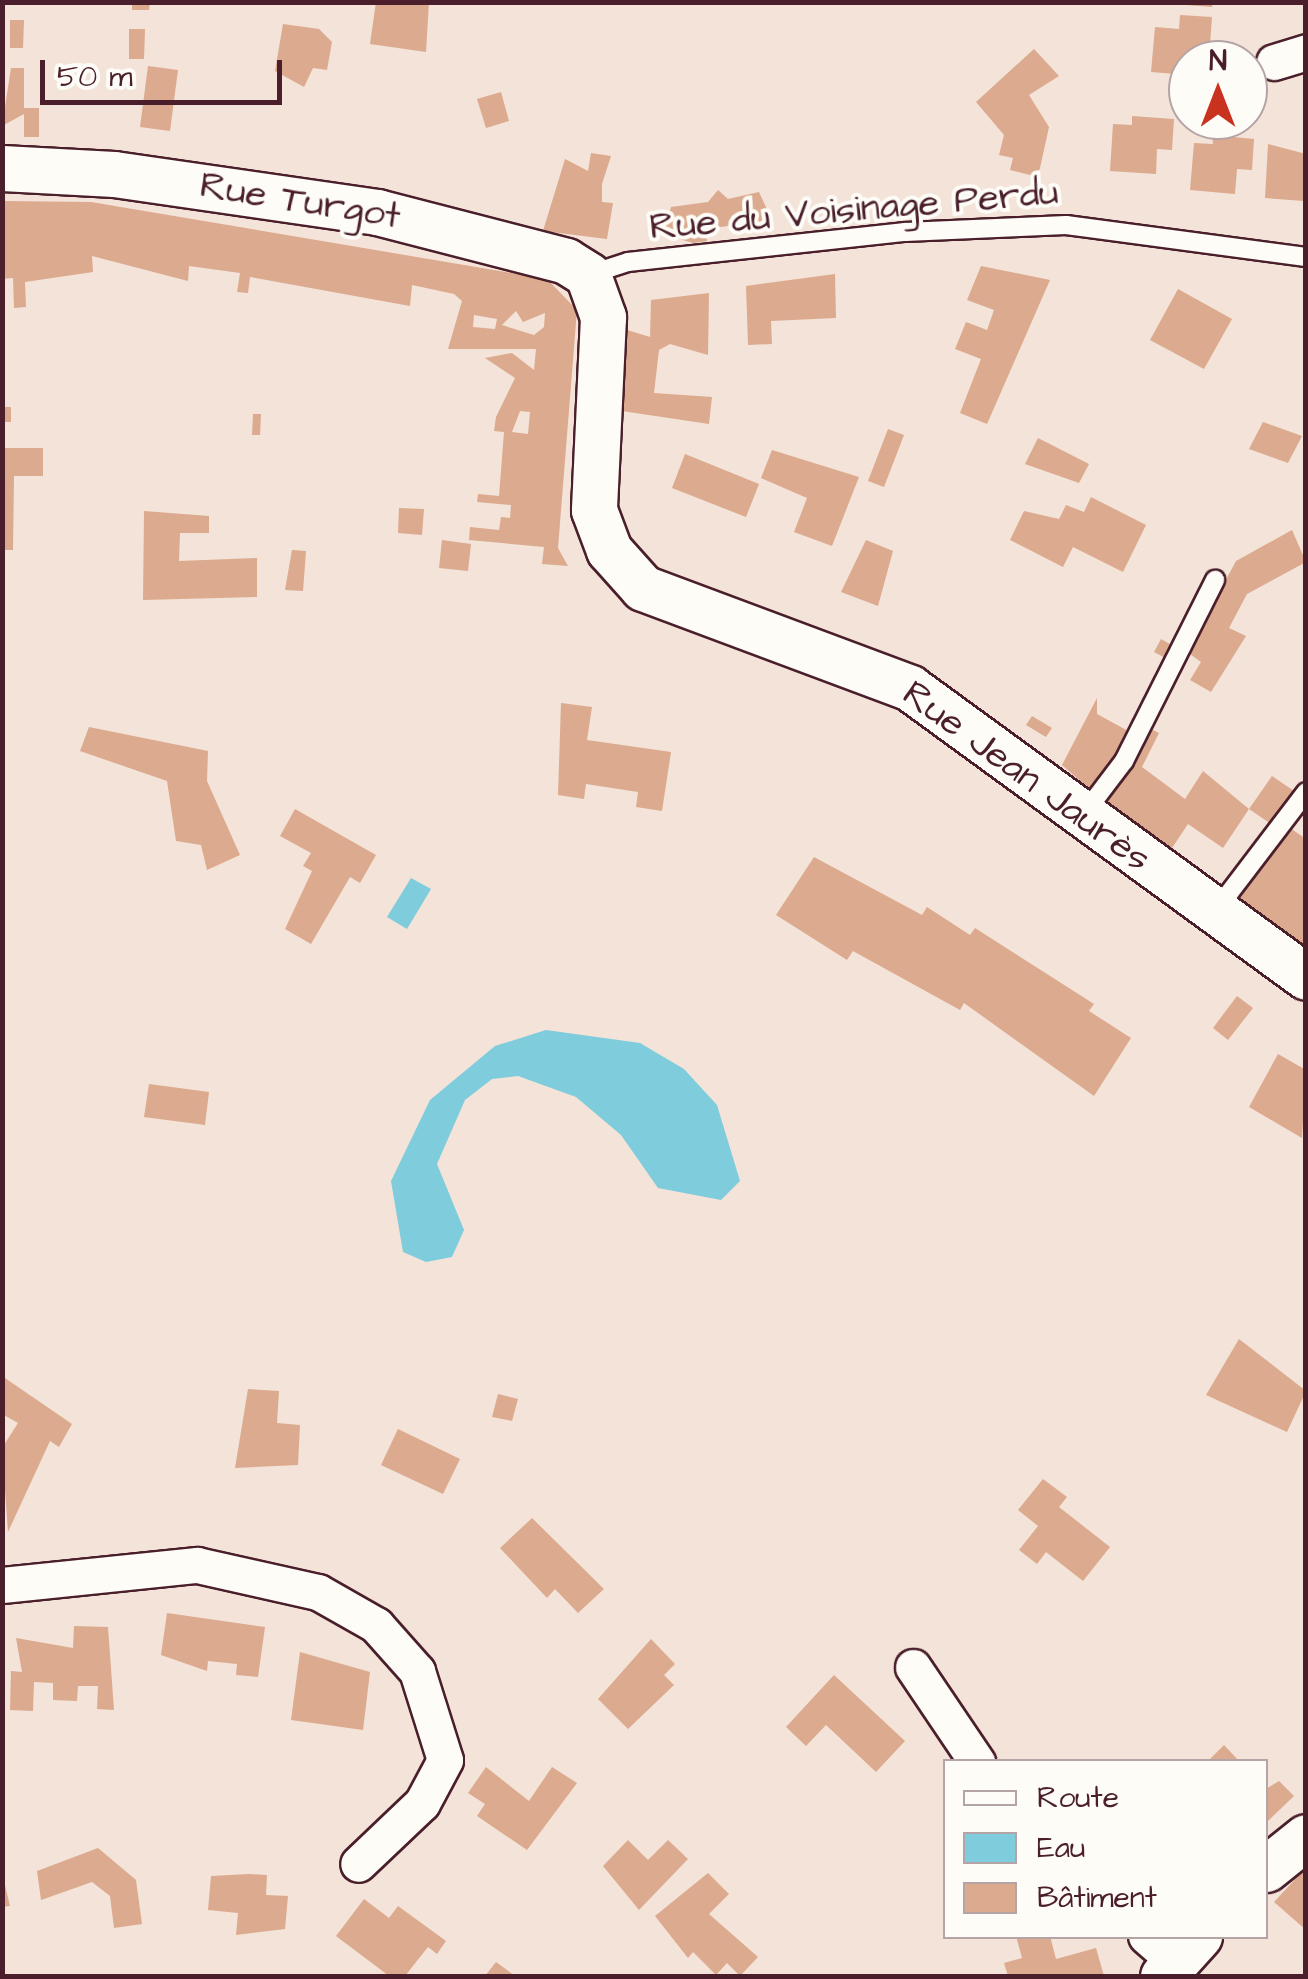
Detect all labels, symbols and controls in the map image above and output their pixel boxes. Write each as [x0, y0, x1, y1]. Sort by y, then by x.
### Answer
scale bar [45, 40, 288, 102]
north arrow [1168, 40, 1268, 140]
text: N [1209, 42, 1227, 81]
text: 50 m [57, 56, 133, 98]
street label: Rue Turgot [196, 164, 404, 240]
street label: Rue du Voisinage Perdu [648, 170, 1060, 252]
street label: Rue Jean Jaurès [893, 672, 1159, 882]
legend [943, 1759, 1268, 1939]
text: Route [1037, 1777, 1119, 1819]
text: Eau [1037, 1827, 1085, 1869]
text: Bâtiment [1037, 1877, 1157, 1919]

